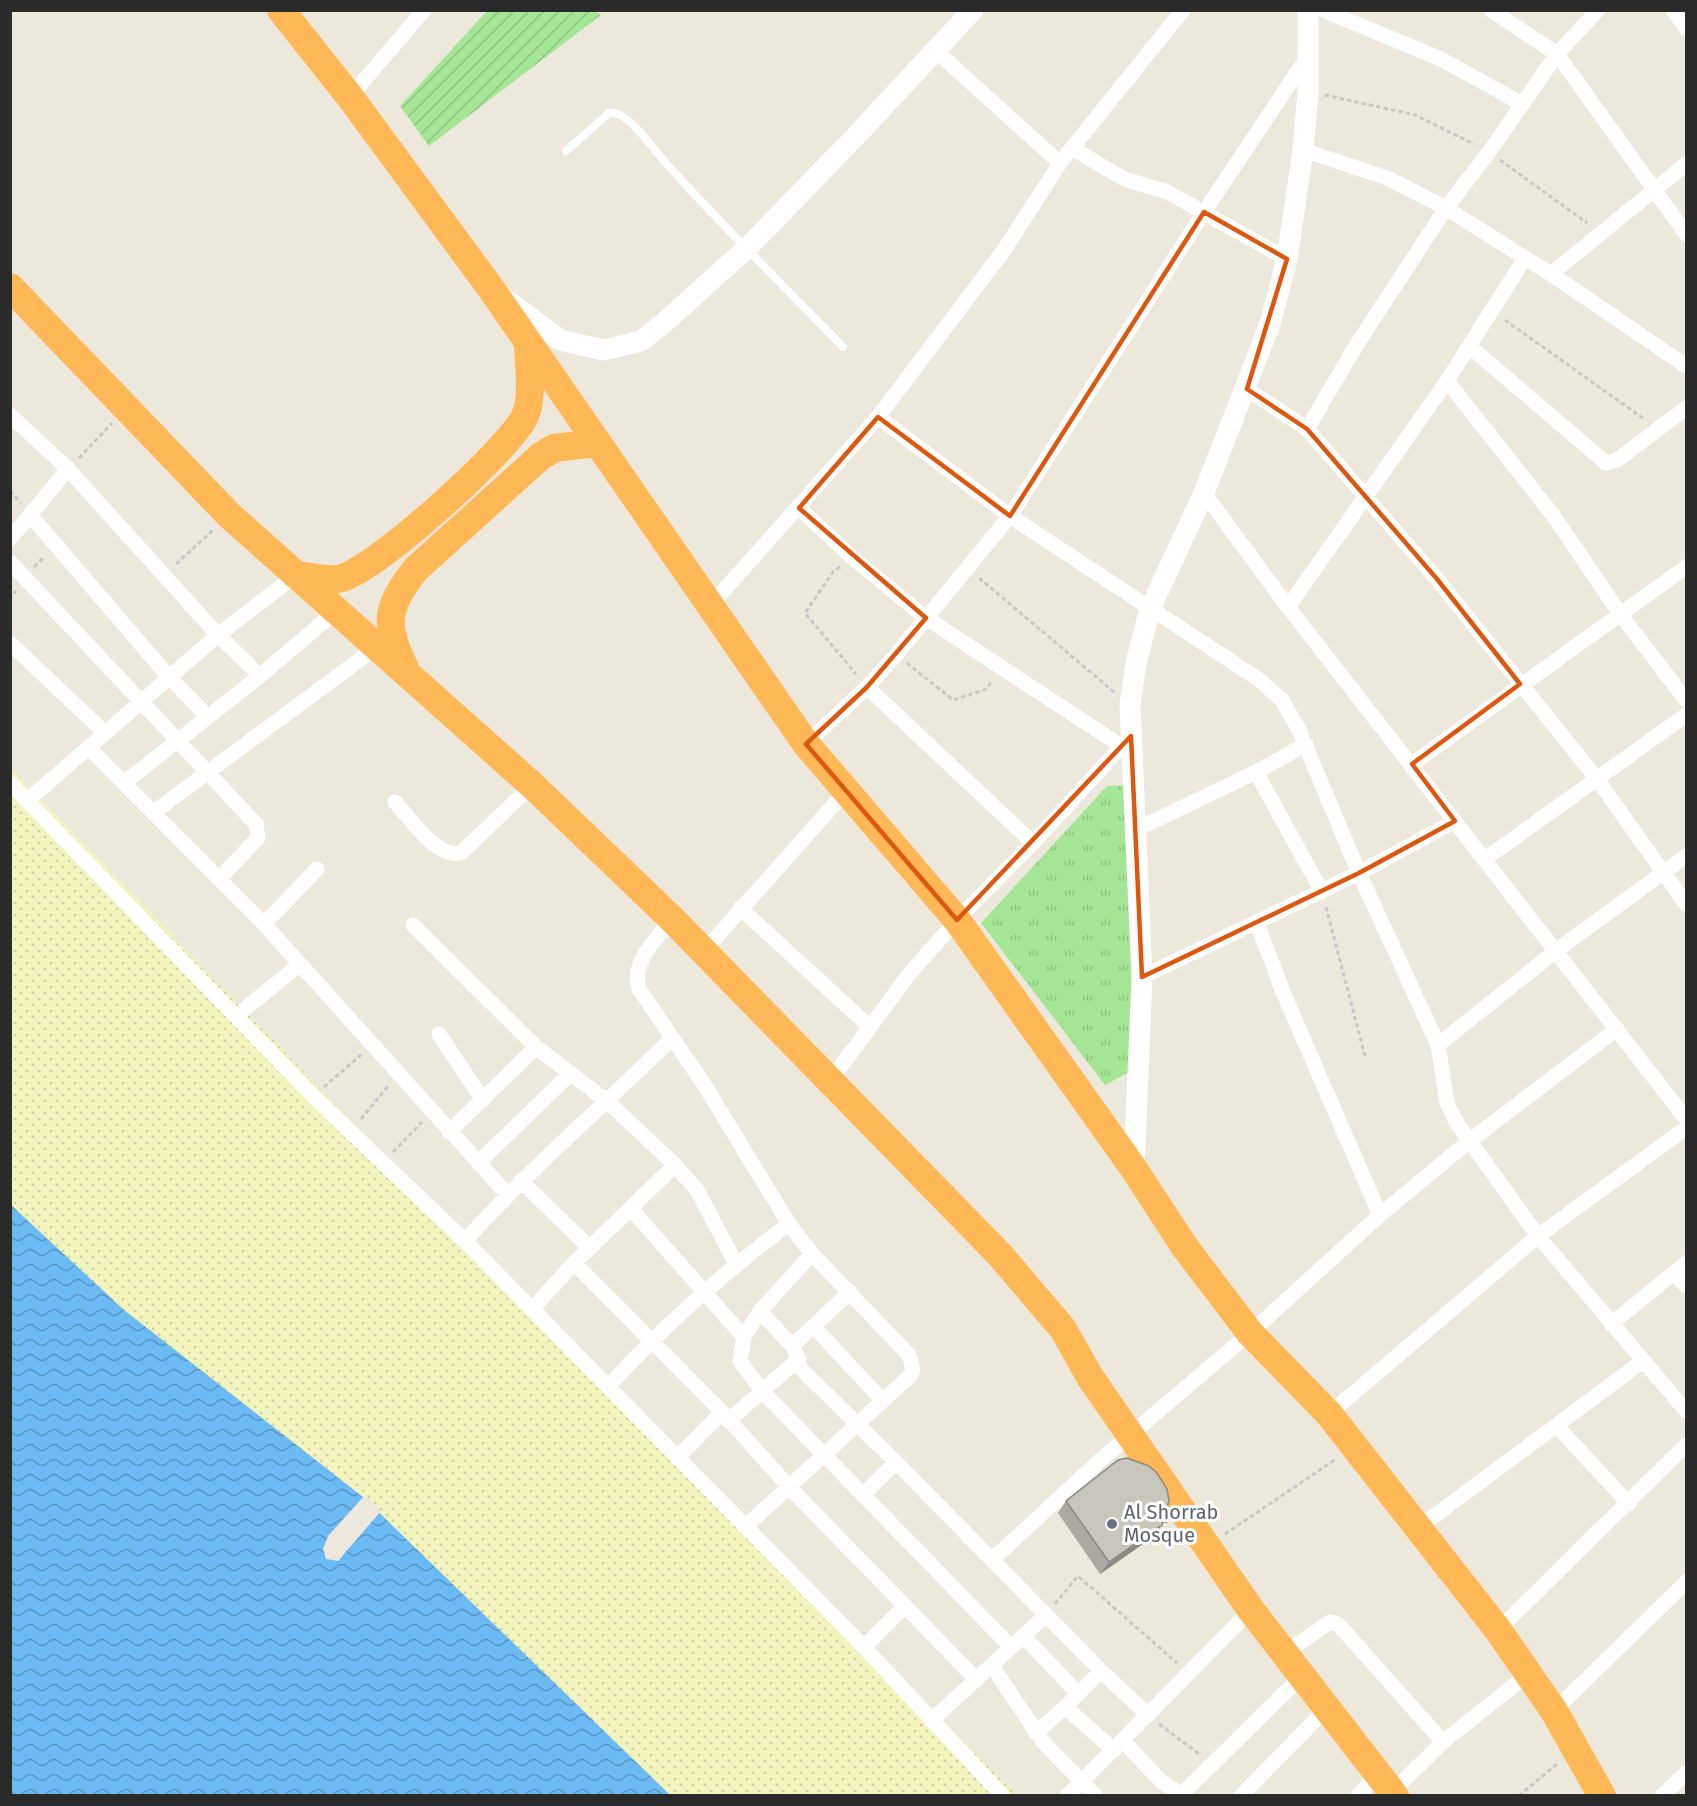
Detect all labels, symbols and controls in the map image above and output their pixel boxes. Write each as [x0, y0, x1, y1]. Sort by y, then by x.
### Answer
place label: Al Shorrab Mosque [1124, 1500, 1218, 1547]
marker: Al Shorrab Mosque [1105, 1517, 1119, 1531]

